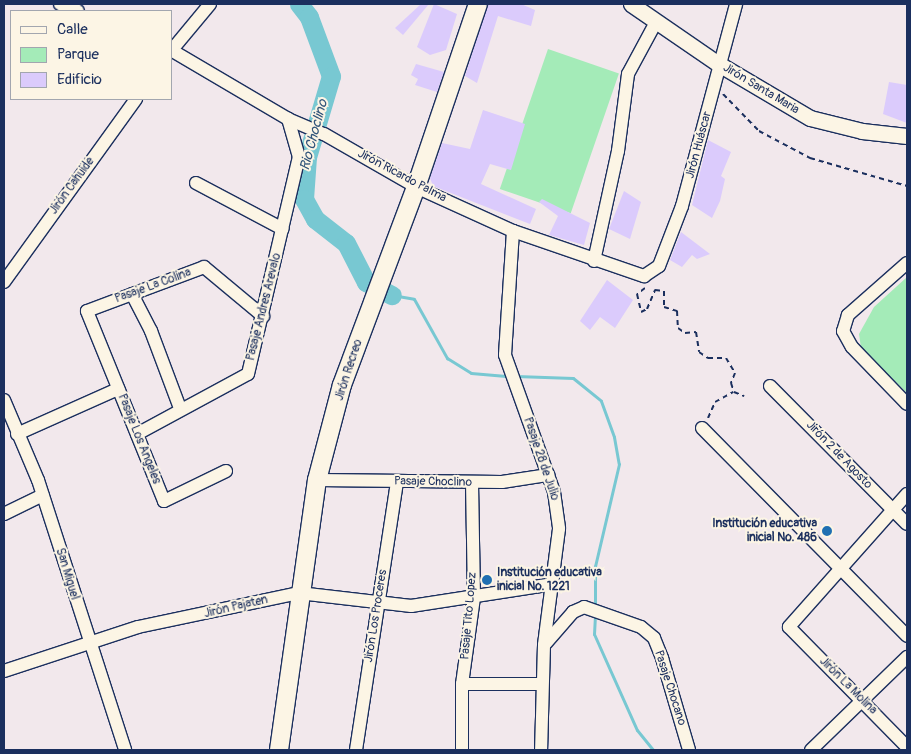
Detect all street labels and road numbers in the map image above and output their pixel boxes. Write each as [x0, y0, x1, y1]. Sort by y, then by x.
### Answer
street label: Jirón Santa Maria [720, 61, 802, 117]
street label: Jirón Huáscar [683, 110, 715, 180]
street label: Jirón Ricardo Palma [355, 147, 449, 205]
street label: Jirón Cahuide [47, 155, 97, 217]
street label: Pasaje Andres Arevalo [244, 252, 284, 362]
street label: Pasaje La Colina [113, 266, 193, 306]
street label: Jirón Recreo [332, 338, 366, 402]
street label: Pasaje Los Angeles [114, 392, 164, 486]
street label: Pasaje 28 de Julio [520, 416, 562, 502]
street label: Jirón 2 de Agosto [803, 418, 875, 492]
street label: Pasaje Choclino [394, 474, 472, 490]
street label: San Miguel [52, 546, 82, 602]
street label: Jirón Los Proceres [362, 569, 390, 663]
street label: Pasaje Tito Lopez [458, 572, 480, 660]
street label: Jirón Pajaten [203, 593, 269, 621]
street label: Pasaje Chocano [651, 649, 689, 727]
street label: Jirón La Molina [816, 654, 880, 718]

